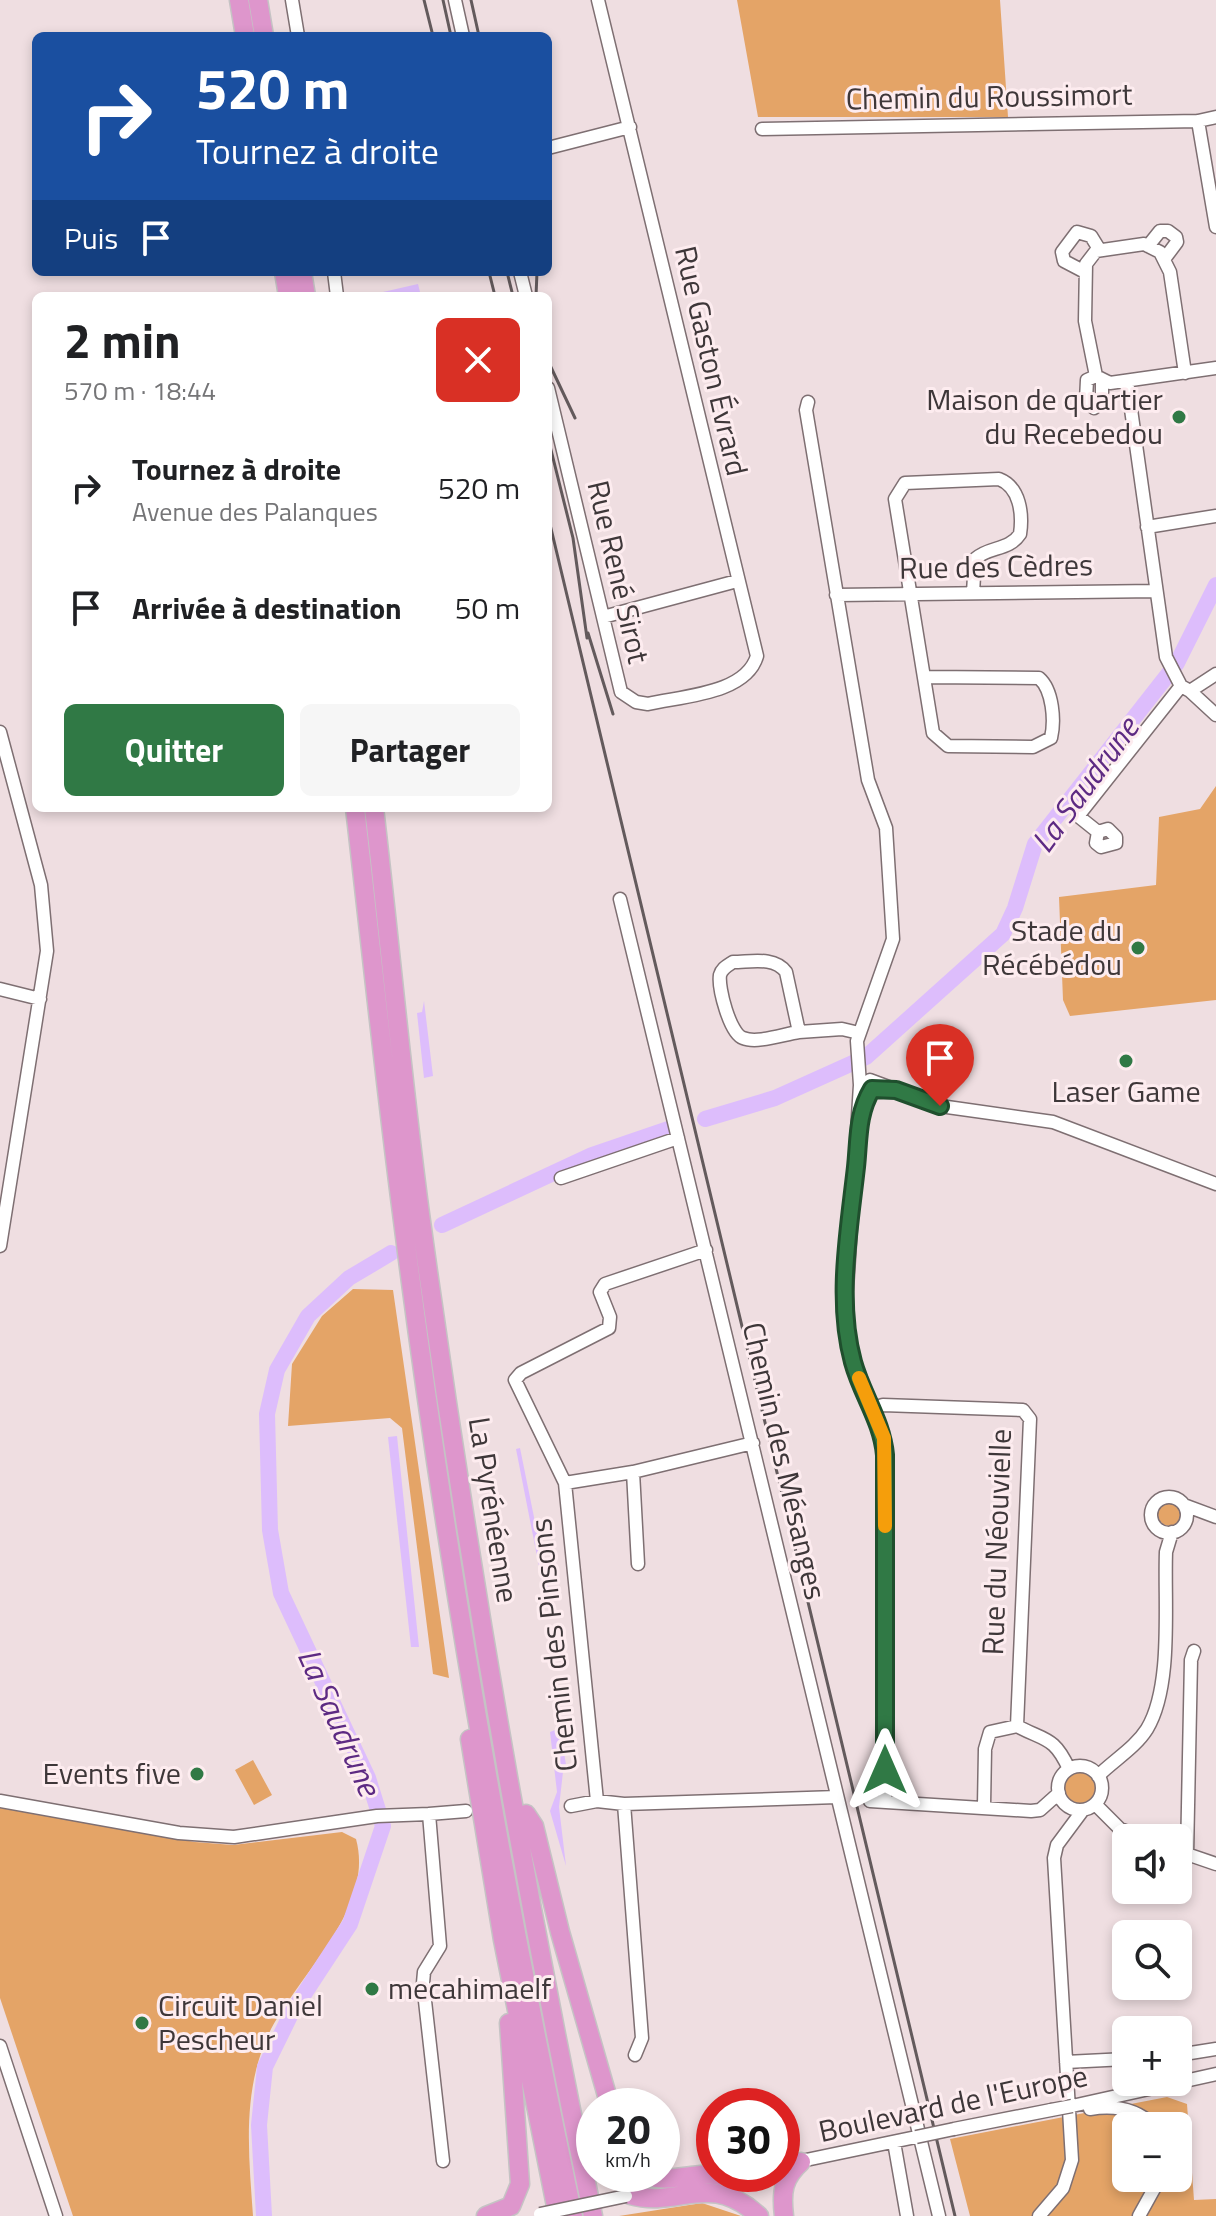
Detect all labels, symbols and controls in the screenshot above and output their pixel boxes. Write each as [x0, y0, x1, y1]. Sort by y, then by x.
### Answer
text: 520 m [196, 46, 349, 131]
icon: right [64, 64, 168, 168]
street label: Chemin du Roussimort [845, 70, 1133, 121]
text: Tournez à droite [196, 123, 439, 178]
text: Puis [64, 215, 118, 261]
icon: arrive [134, 216, 178, 260]
street label: Rue Gaston Évrard [663, 241, 761, 480]
text: 2 min [64, 304, 181, 377]
button: close [436, 318, 520, 402]
text: 570 m · 18:44 [64, 371, 216, 410]
place label: Maison de quartier du Recebedou [926, 376, 1163, 456]
marker: Maison de quartier du Recebedou [1170, 408, 1188, 426]
text: Tournez à droite [132, 446, 341, 492]
text: 520 m [438, 465, 520, 511]
icon: right [64, 466, 108, 510]
street label: Rue René Sirot [576, 476, 662, 668]
text: Avenue des Palanques [132, 492, 378, 531]
street label: Rue des Cèdres [899, 541, 1093, 591]
text: Arrivée à destination [132, 585, 402, 631]
text: 50 m [455, 585, 520, 631]
icon: arrive [64, 586, 108, 630]
button: Quitter [64, 704, 284, 796]
button: Partager [300, 704, 520, 796]
water label: La Saudrune [1019, 705, 1151, 862]
place label: Stade du Récébédou [982, 907, 1122, 987]
marker: Stade du Récébédou [1129, 939, 1147, 957]
pin [906, 1024, 974, 1106]
icon: arrive [918, 1036, 962, 1080]
marker: Laser Game [1117, 1052, 1135, 1070]
place label: Laser Game [1051, 1068, 1201, 1114]
street label: Chemin des Mésanges [731, 1318, 839, 1604]
street label: La Pyrénéenne [457, 1414, 531, 1606]
street label: Rue du Néouvielle [969, 1428, 1023, 1656]
street label: Chemin des Pinsons [517, 1516, 589, 1774]
water label: La Saudrune [286, 1640, 395, 1805]
position arrow [843, 1728, 927, 1812]
place label: Events five [43, 1750, 181, 1796]
marker: Events five [188, 1765, 206, 1783]
map controls [1112, 1824, 1192, 2192]
button: sound [1112, 1824, 1192, 1904]
button: search [1112, 1920, 1192, 2000]
place label: mecahimaelf [388, 1965, 551, 2011]
marker: mecahimaelf [363, 1980, 381, 1998]
place label: Circuit Daniel Pescheur [158, 1982, 323, 2062]
marker: Circuit Daniel Pescheur [133, 2014, 151, 2032]
button: + [1112, 2016, 1192, 2096]
street label: Boulevard de l'Europe [814, 2052, 1091, 2154]
speed limit sign: 30 [696, 2088, 800, 2192]
text: 20 [606, 2099, 650, 2160]
button: − [1112, 2112, 1192, 2192]
text: km/h [605, 2144, 651, 2175]

